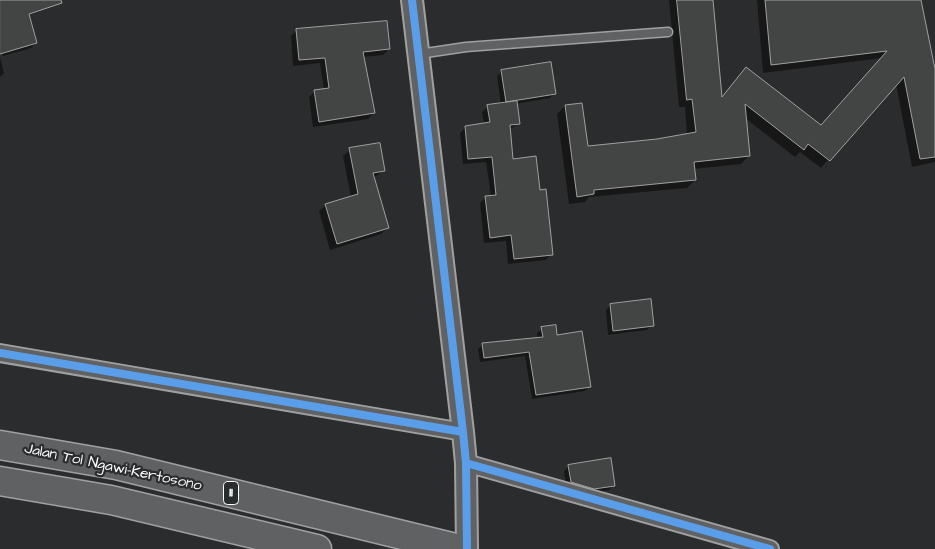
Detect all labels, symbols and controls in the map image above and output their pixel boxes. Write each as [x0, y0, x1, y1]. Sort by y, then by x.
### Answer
street label: Jalan Tol Ngawi–Kertosono [23, 440, 203, 496]
road number: 11 [224, 482, 238, 504]

